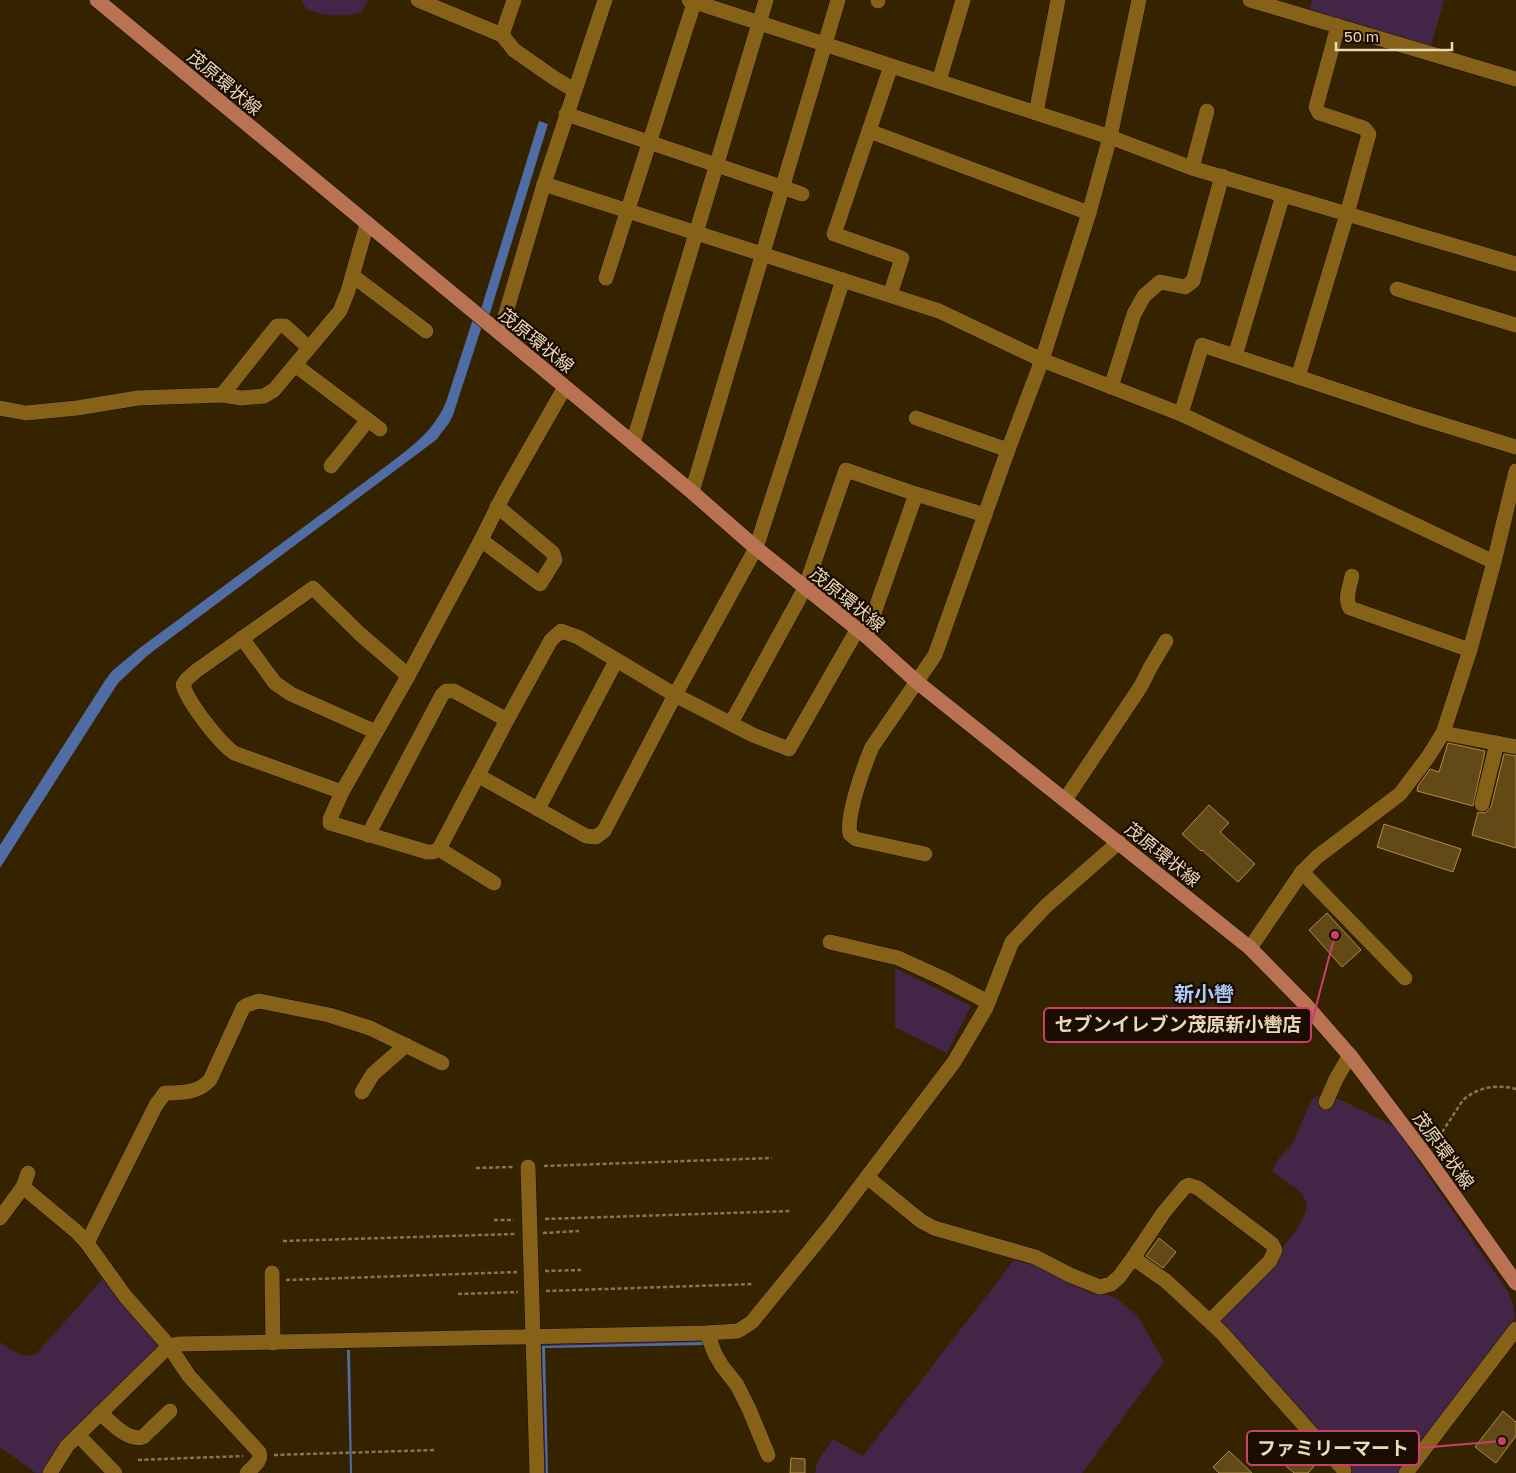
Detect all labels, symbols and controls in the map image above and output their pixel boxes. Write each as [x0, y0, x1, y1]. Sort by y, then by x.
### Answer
scale bar [1336, 20, 1452, 52]
text: 50 m [1344, 27, 1379, 45]
street label: 茂原環状線 [183, 45, 267, 119]
street label: 茂原環状線 [495, 303, 579, 377]
street label: 茂原環状線 [806, 562, 890, 636]
street label: 茂原環状線 [1121, 817, 1205, 891]
district label: 新小轡 [1174, 981, 1234, 1005]
callout: セブンイレブン茂原新小轡店 [1044, 1008, 1311, 1042]
text: セブンイレブン茂原新小轡店 [1054, 1012, 1302, 1035]
street label: 茂原環状線 [1409, 1107, 1479, 1193]
callout: ファミリーマート [1247, 1431, 1419, 1465]
text: ファミリーマート [1257, 1436, 1409, 1459]

